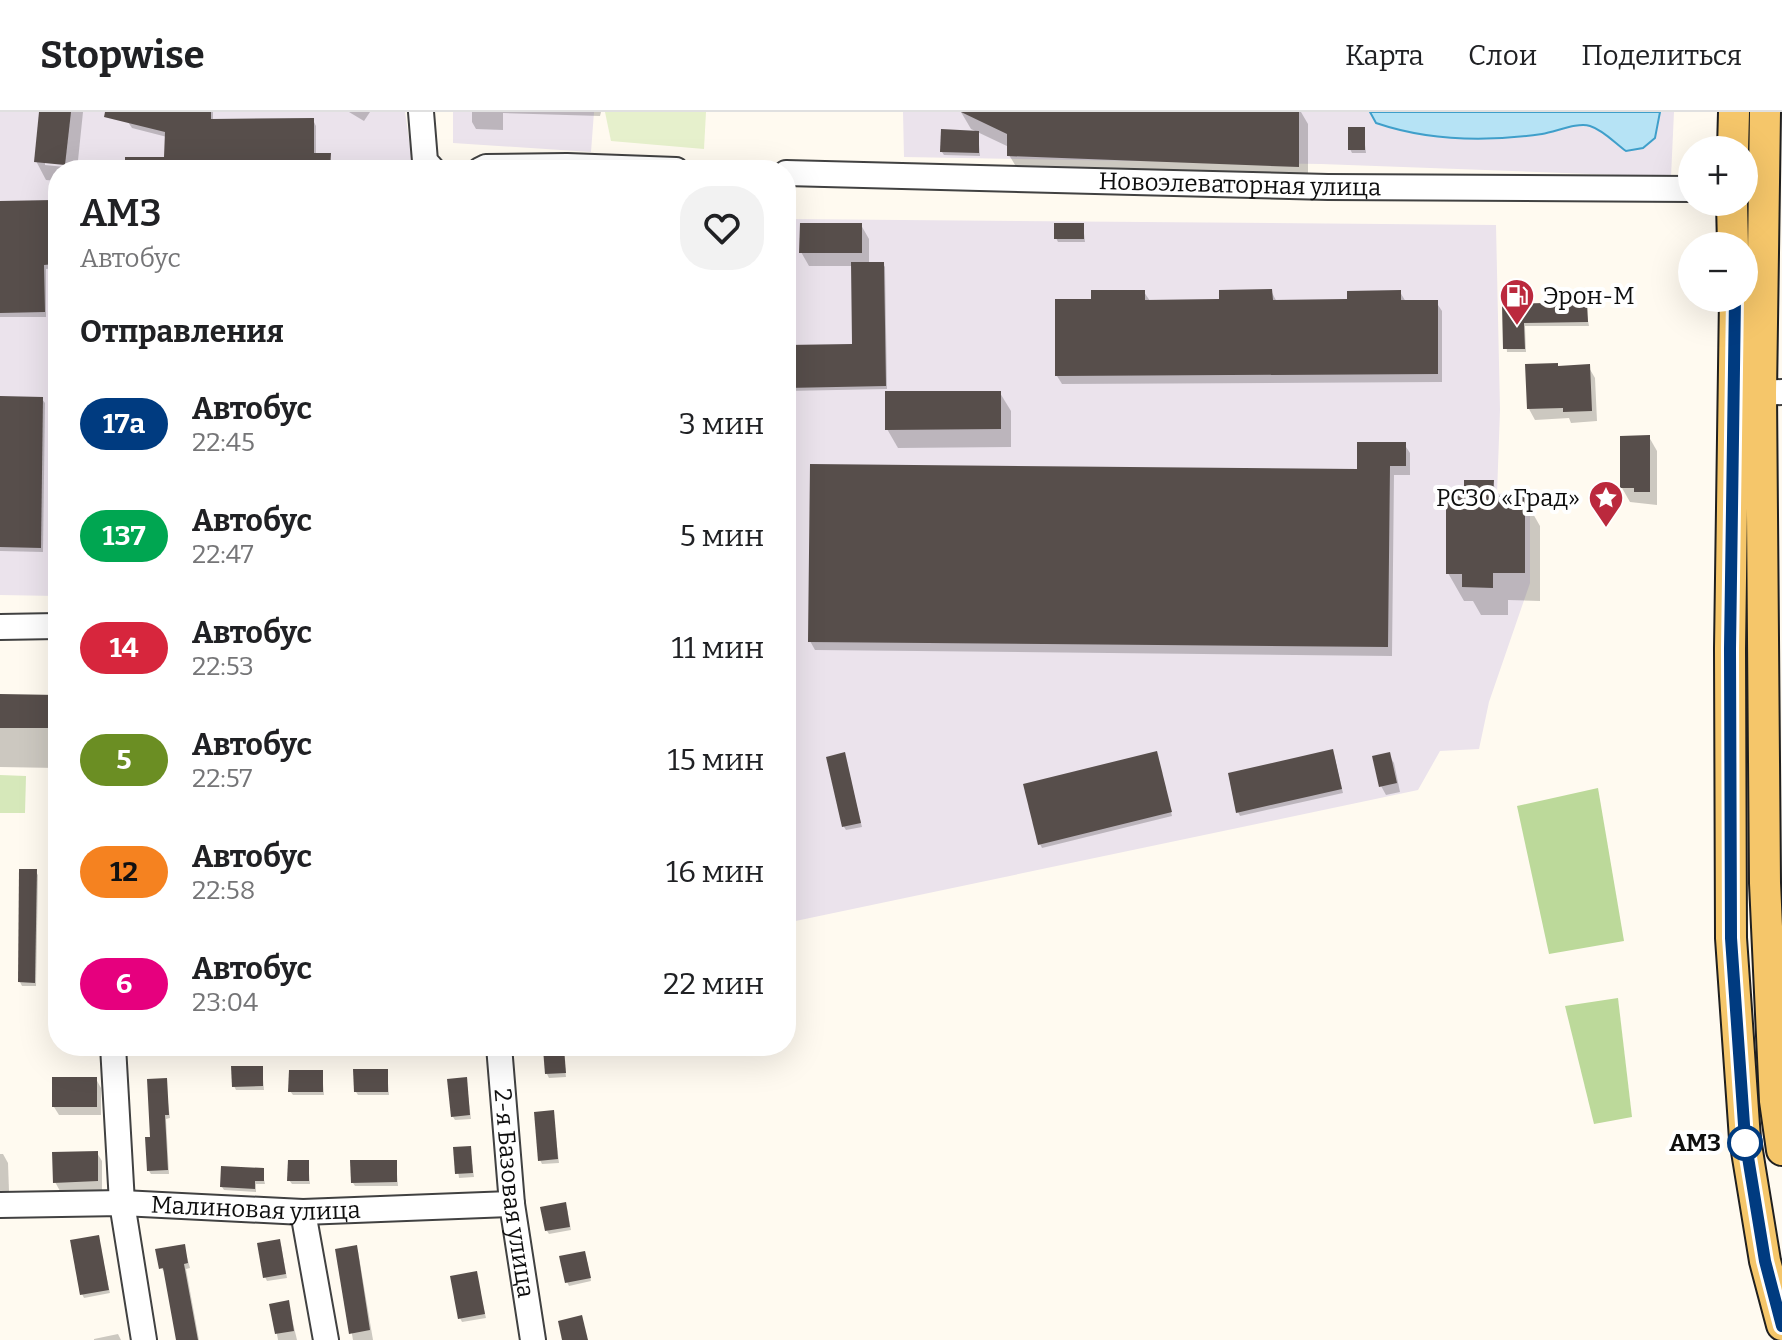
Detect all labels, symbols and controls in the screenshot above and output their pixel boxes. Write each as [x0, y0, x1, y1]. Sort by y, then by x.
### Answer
text: Stopwise [40, 32, 205, 78]
text: Карта [1345, 39, 1424, 72]
text: Слои [1468, 39, 1537, 72]
text: Поделиться [1581, 39, 1742, 72]
map controls [1678, 136, 1758, 312]
button: + [1678, 136, 1758, 216]
street label: Новоэлеваторная улица [1098, 167, 1381, 201]
button: heart [680, 186, 764, 270]
text: АМЗ [80, 190, 162, 236]
button: − [1678, 232, 1758, 312]
text: Автобус [80, 243, 181, 274]
fuel station icon: Эрон-М [1498, 277, 1536, 327]
place label: Эрон-М [1543, 282, 1635, 310]
text: Отправления [80, 314, 284, 350]
text: Автобус [192, 391, 312, 427]
text: 3 мин [679, 406, 764, 442]
text: 17a [103, 407, 145, 440]
text: 22:45 [192, 427, 255, 458]
place icon: РСЗО «Град» [1587, 479, 1625, 529]
place label: РСЗО «Град» [1436, 484, 1580, 512]
text: Автобус [192, 503, 312, 539]
text: 5 мин [680, 518, 764, 554]
text: 137 [102, 519, 146, 552]
text: 22:47 [192, 539, 254, 570]
text: Автобус [192, 615, 312, 651]
text: 11 мин [671, 630, 764, 666]
text: 14 [109, 631, 139, 664]
text: 22:53 [192, 651, 254, 682]
text: Автобус [192, 727, 312, 763]
text: 15 мин [668, 742, 764, 778]
text: 5 [116, 743, 132, 776]
text: 22:57 [192, 763, 252, 794]
text: Автобус [192, 839, 312, 875]
text: 16 мин [666, 854, 764, 890]
text: 12 [110, 855, 138, 888]
text: 22:58 [192, 875, 255, 906]
text: Автобус [192, 951, 312, 987]
text: 22 мин [663, 966, 764, 1002]
text: 6 [116, 967, 132, 1000]
text: 23:04 [192, 987, 258, 1018]
street label: 2-я Базовая улица [489, 1087, 540, 1300]
marker: АМЗ [1728, 1126, 1762, 1160]
place label: АМЗ [1669, 1129, 1721, 1157]
street label: Малиновая улица [150, 1190, 361, 1226]

